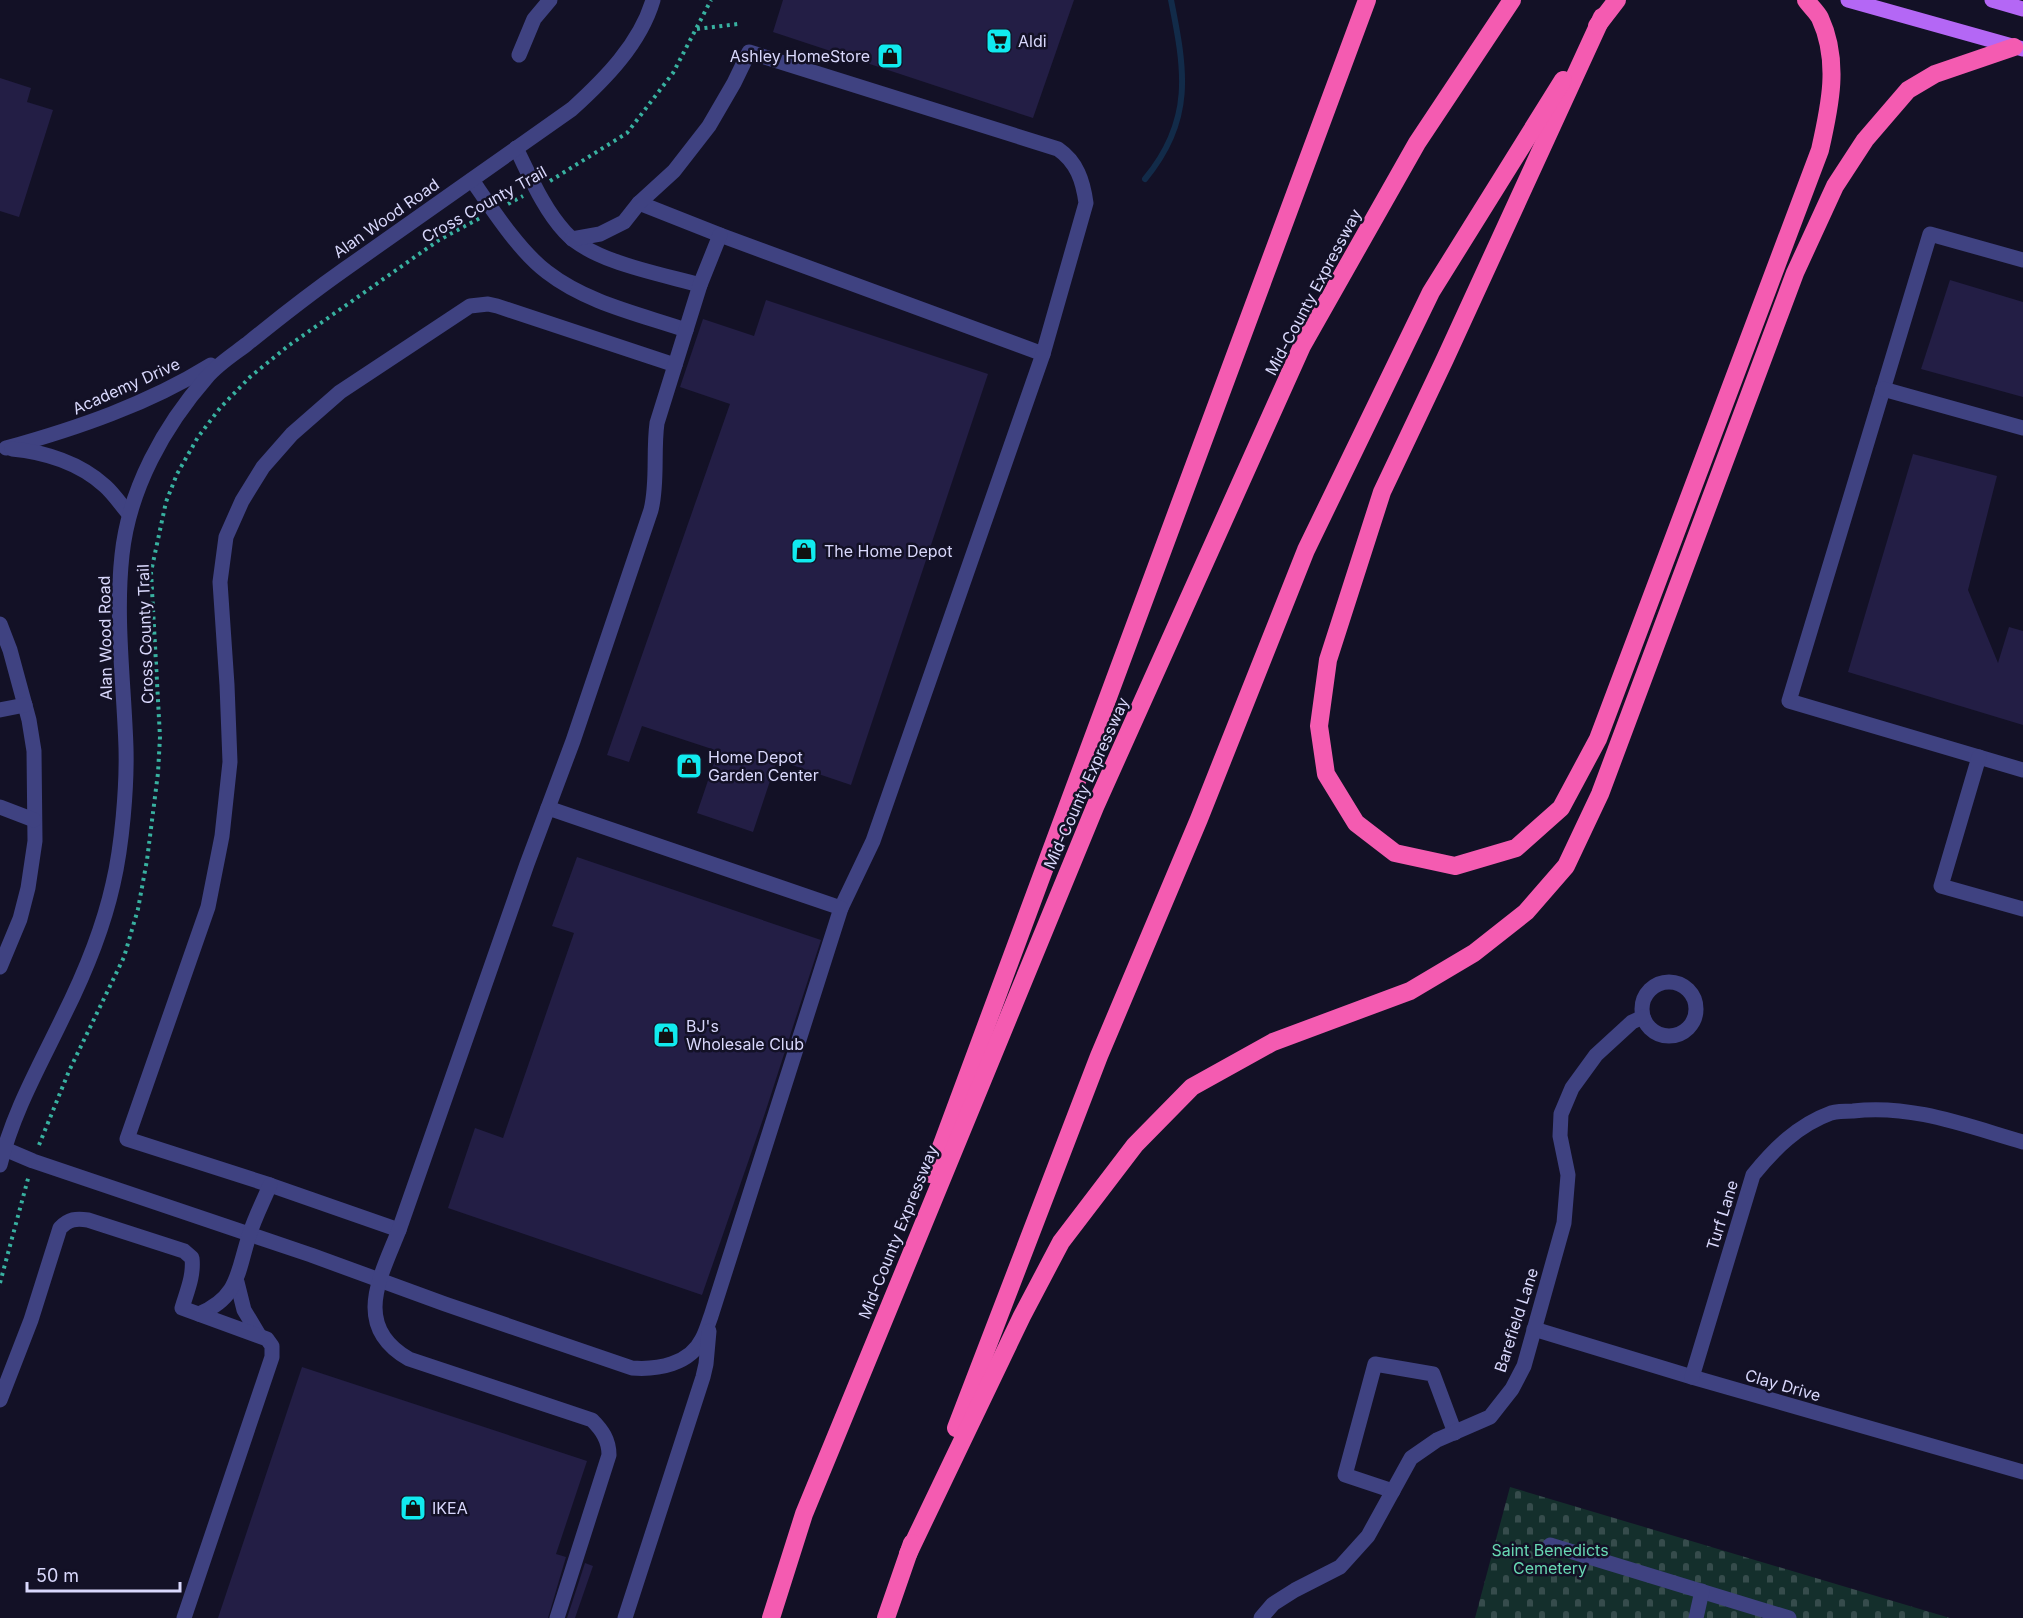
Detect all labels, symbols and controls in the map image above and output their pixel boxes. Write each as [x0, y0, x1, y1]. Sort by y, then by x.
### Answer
supermarket icon: Aldi [984, 26, 1014, 56]
place label: Aldi [1018, 31, 1047, 51]
shop icon: Ashley HomeStore [875, 41, 905, 71]
place label: Ashley HomeStore [730, 46, 870, 66]
street label: Cross County Trail [418, 161, 550, 247]
street label: Alan Wood Road [329, 174, 443, 262]
street label: Mid-County Expressway [1261, 205, 1365, 379]
street label: Academy Drive [69, 353, 183, 419]
shop icon: The Home Depot [789, 536, 819, 566]
place label: The Home Depot [824, 541, 952, 561]
street label: Cross County Trail [133, 564, 157, 704]
street label: Alan Wood Road [94, 575, 116, 701]
street label: Mid-County Expressway [1039, 694, 1133, 872]
place label: Home Depot Garden Center [708, 747, 819, 785]
shop icon: Home Depot Garden Center [674, 751, 704, 781]
place label: BJ's Wholesale Club [686, 1016, 804, 1054]
shop icon: BJ's Wholesale Club [651, 1020, 681, 1050]
street label: Mid-County Expressway [854, 1142, 942, 1322]
street label: Turf Lane [1702, 1178, 1742, 1252]
street label: Barefield Lane [1490, 1265, 1542, 1375]
street label: Clay Drive [1743, 1365, 1823, 1405]
shop icon: IKEA [398, 1493, 428, 1523]
place label: IKEA [432, 1498, 468, 1518]
park label: Saint Benedicts Cemetery [1491, 1540, 1609, 1578]
scale bar [27, 1555, 180, 1593]
text: 50 m [36, 1565, 79, 1586]

